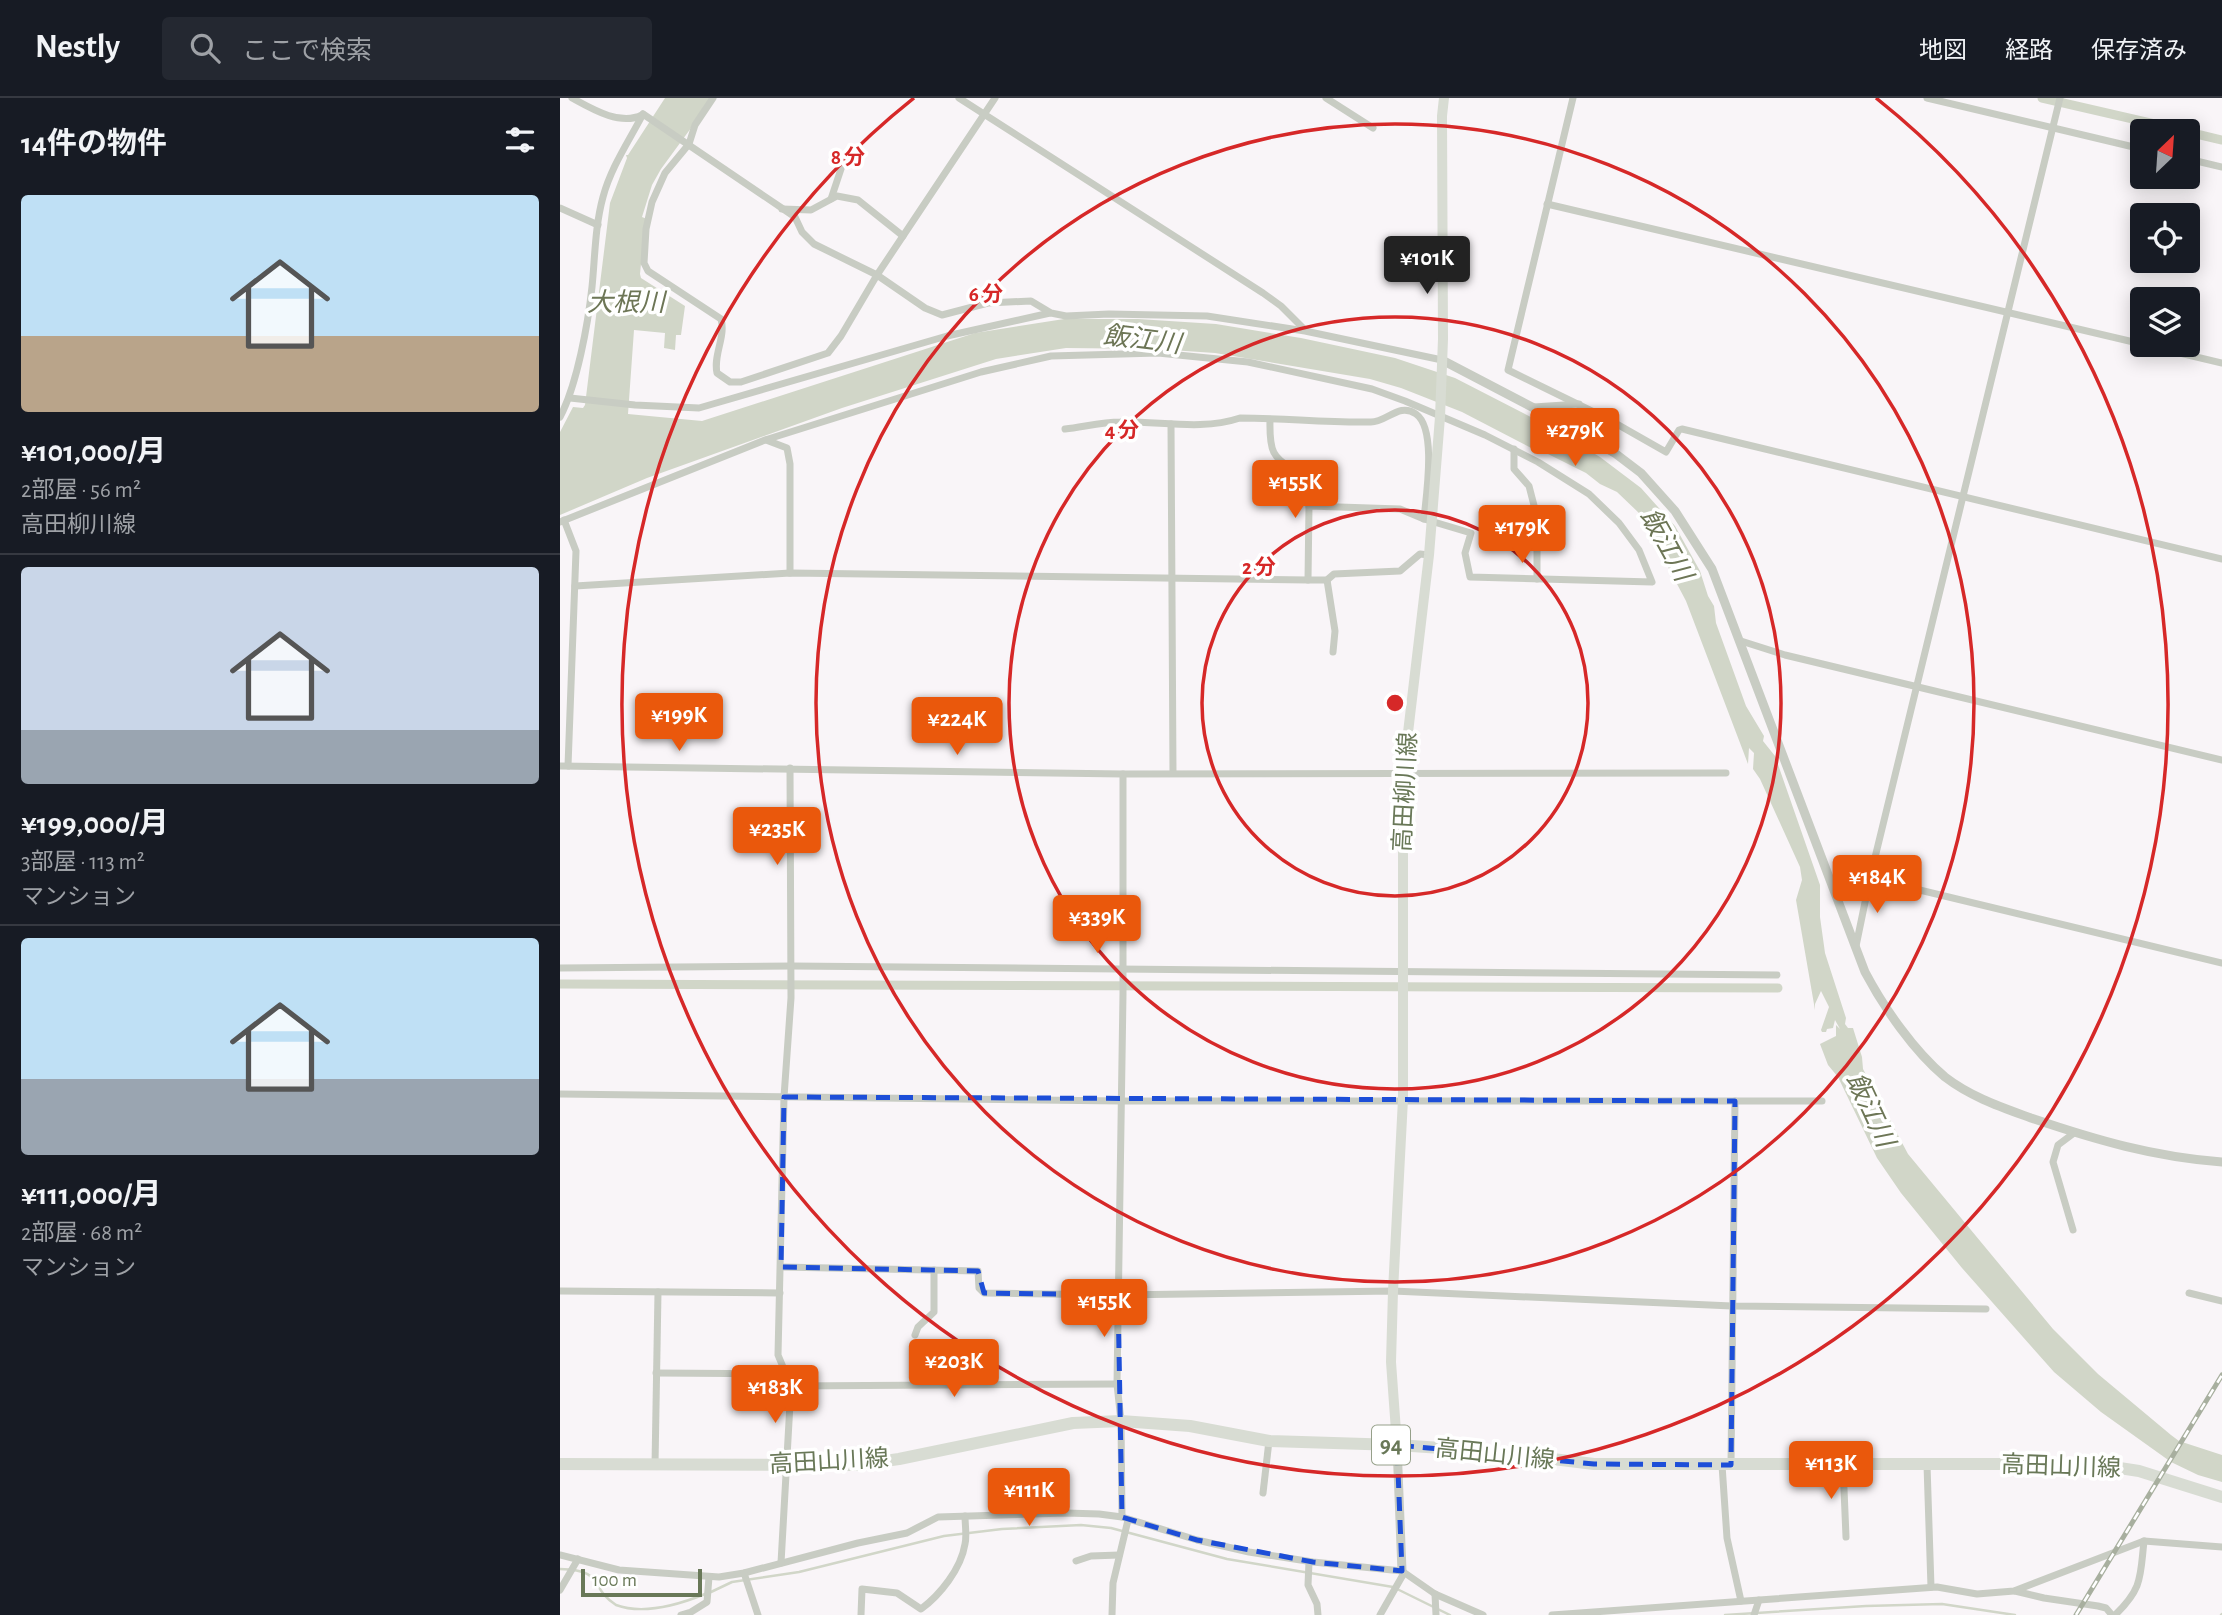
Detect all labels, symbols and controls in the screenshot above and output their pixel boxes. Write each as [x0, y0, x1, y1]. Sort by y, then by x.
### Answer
search box [162, 17, 652, 80]
icon: search [186, 29, 224, 67]
text: Nestly [35, 31, 120, 64]
text: ここで検索 [242, 38, 372, 64]
text: 地図 [1919, 39, 1967, 63]
text: 経路 [2005, 39, 2053, 63]
text: 保存済み [2091, 39, 2187, 63]
north arrow [2130, 119, 2200, 189]
map controls [2130, 119, 2200, 357]
icon: filters [501, 121, 539, 159]
text: 14件の物件 [21, 129, 167, 159]
text: 8 分 [831, 146, 865, 168]
button: locate [2130, 203, 2200, 273]
pin: ¥101K [1378, 236, 1476, 296]
icon: home [217, 241, 343, 367]
text: ¥101K [1400, 247, 1454, 270]
text: 6 分 [969, 283, 1003, 305]
button: layers [2130, 287, 2200, 357]
water label: 大根川 [587, 289, 668, 316]
water label: 飯江川 [1102, 321, 1185, 358]
pin: ¥279K [1526, 408, 1624, 468]
text: 4 分 [1105, 419, 1139, 441]
text: ¥279K [1546, 419, 1604, 442]
text: ¥101,000/月 [21, 437, 166, 467]
pin: ¥155K [1246, 460, 1344, 520]
text: ¥155K [1268, 471, 1322, 494]
text: 2部屋 · 56 m² [21, 479, 141, 502]
water label: 飯江川 [1636, 504, 1699, 588]
pin: ¥179K [1473, 505, 1571, 565]
text: 高田柳川線 [21, 514, 136, 537]
text: ¥179K [1495, 516, 1549, 539]
text: 2 分 [1242, 556, 1276, 578]
icon: home [217, 613, 343, 739]
centre of rings [1383, 691, 1407, 715]
pin: ¥199K [630, 694, 728, 753]
pin: ¥224K [908, 698, 1006, 757]
text: ¥199K [651, 704, 707, 727]
text: ¥224K [928, 708, 986, 731]
street label: 高田柳川線 [1389, 731, 1421, 853]
pin: ¥235K [728, 808, 826, 867]
text: ¥199,000/月 [21, 809, 169, 839]
text: ¥235K [749, 818, 805, 841]
text: 3部屋 · 113 m² [21, 851, 145, 874]
pin: ¥184K [1828, 856, 1926, 915]
text: ¥184K [1849, 866, 1905, 889]
text: マンション [21, 886, 136, 909]
pin: ¥339K [1048, 896, 1146, 955]
text: ¥339K [1069, 906, 1125, 929]
icon: home [217, 984, 343, 1110]
water label: 飯江川 [1842, 1069, 1900, 1154]
text: ¥111,000/月 [21, 1180, 161, 1210]
text: 2部屋 · 68 m² [21, 1222, 142, 1245]
text: マンション [21, 1257, 136, 1280]
pin: ¥155K [1055, 1280, 1153, 1339]
text: ¥155K [1077, 1290, 1131, 1313]
pin: ¥203K [905, 1340, 1003, 1399]
text: ¥203K [925, 1350, 983, 1373]
pin: ¥183K [726, 1366, 824, 1425]
text: ¥183K [747, 1376, 803, 1399]
road number: 94 [1372, 1426, 1410, 1464]
street label: 高田山川線 [1434, 1435, 1556, 1473]
pin: ¥113K [1782, 1442, 1880, 1501]
street label: 高田山川線 [768, 1445, 890, 1477]
street label: 高田山川線 [2001, 1451, 2121, 1481]
text: ¥113K [1805, 1452, 1857, 1475]
pin: ¥111K [980, 1468, 1078, 1528]
text: ¥111K [1004, 1479, 1054, 1502]
scale bar [581, 1566, 702, 1598]
text: 100 m [592, 1571, 637, 1590]

